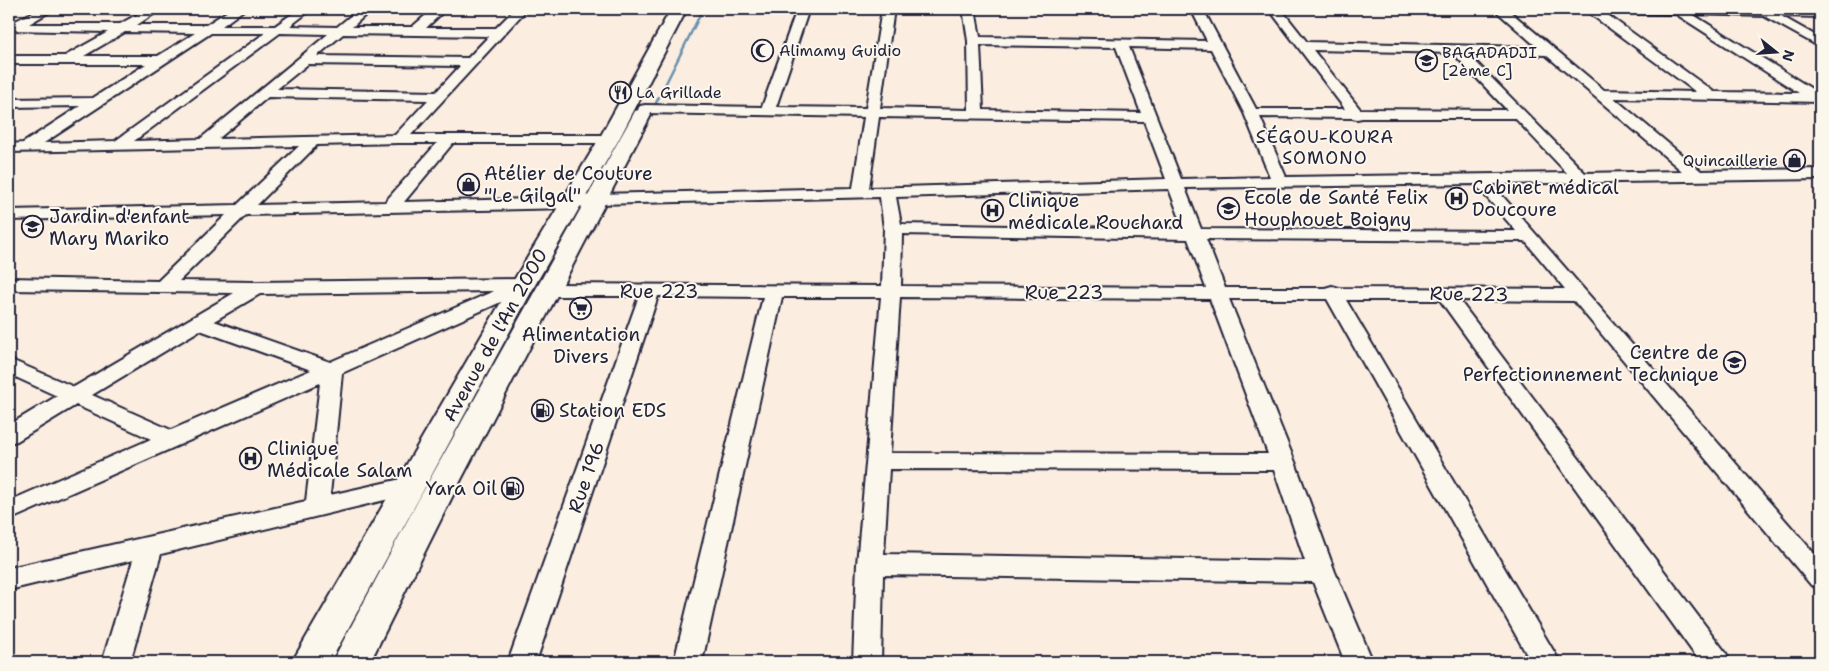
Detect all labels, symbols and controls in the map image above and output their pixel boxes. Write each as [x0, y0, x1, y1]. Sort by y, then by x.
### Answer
north arrow [1752, 28, 1802, 78]
mosque icon: Alimamy Guidio [751, 38, 775, 62]
place label: Alimamy Guidio [779, 40, 901, 61]
place label: BAGADADJI [2ème C] [1442, 42, 1537, 81]
text: N [1778, 48, 1799, 64]
school or university icon: BAGADADJI [2ème C] [1414, 49, 1438, 73]
restaurant icon: La Grillade [608, 80, 632, 104]
place label: La Grillade [636, 82, 722, 103]
district label: SÉGOU-KOURA SOMONO [1256, 125, 1394, 170]
shop icon: Quincaillerie [1782, 148, 1806, 172]
place label: Quincaillerie [1683, 150, 1778, 171]
place label: Atélier de Couture "Le Gilgal" [484, 161, 653, 208]
shop icon: Atélier de Couture "Le Gilgal" [456, 172, 480, 196]
place label: Cabinet médical Doucoure [1472, 175, 1619, 222]
place label: Ecole de Santé Felix Houphouet Boigny [1244, 185, 1428, 232]
hospital icon: Cabinet médical Doucoure [1444, 186, 1468, 210]
place label: Clinique médicale Rouchard [1008, 188, 1183, 235]
school or university icon: Ecole de Santé Felix Houphouet Boigny [1216, 196, 1240, 220]
hospital icon: Clinique médicale Rouchard [980, 199, 1004, 223]
place label: Jardin d'enfant Mary Mariko [49, 204, 190, 251]
school or university icon: Jardin d'enfant Mary Mariko [21, 215, 45, 239]
street label: Avenue de l'An 2000 [437, 244, 553, 426]
street label: Rue 223 [620, 279, 698, 304]
street label: Rue 223 [1025, 280, 1103, 305]
street label: Rue 223 [1429, 281, 1509, 307]
supermarket icon: Alimentation Divers [569, 296, 593, 320]
place label: Alimentation Divers [522, 322, 640, 369]
place label: Centre de Perfectionnement Technique [1463, 340, 1719, 387]
school or university icon: Centre de Perfectionnement Technique [1723, 351, 1747, 375]
fuel station icon: Station EDS [531, 398, 555, 422]
place label: Station EDS [559, 398, 666, 423]
place label: Clinique Médicale Salam [267, 436, 412, 483]
street label: Rue 196 [562, 438, 610, 516]
hospital icon: Clinique Médicale Salam [239, 447, 263, 471]
place label: Yara Oil [425, 476, 497, 501]
fuel station icon: Yara Oil [501, 476, 525, 500]

